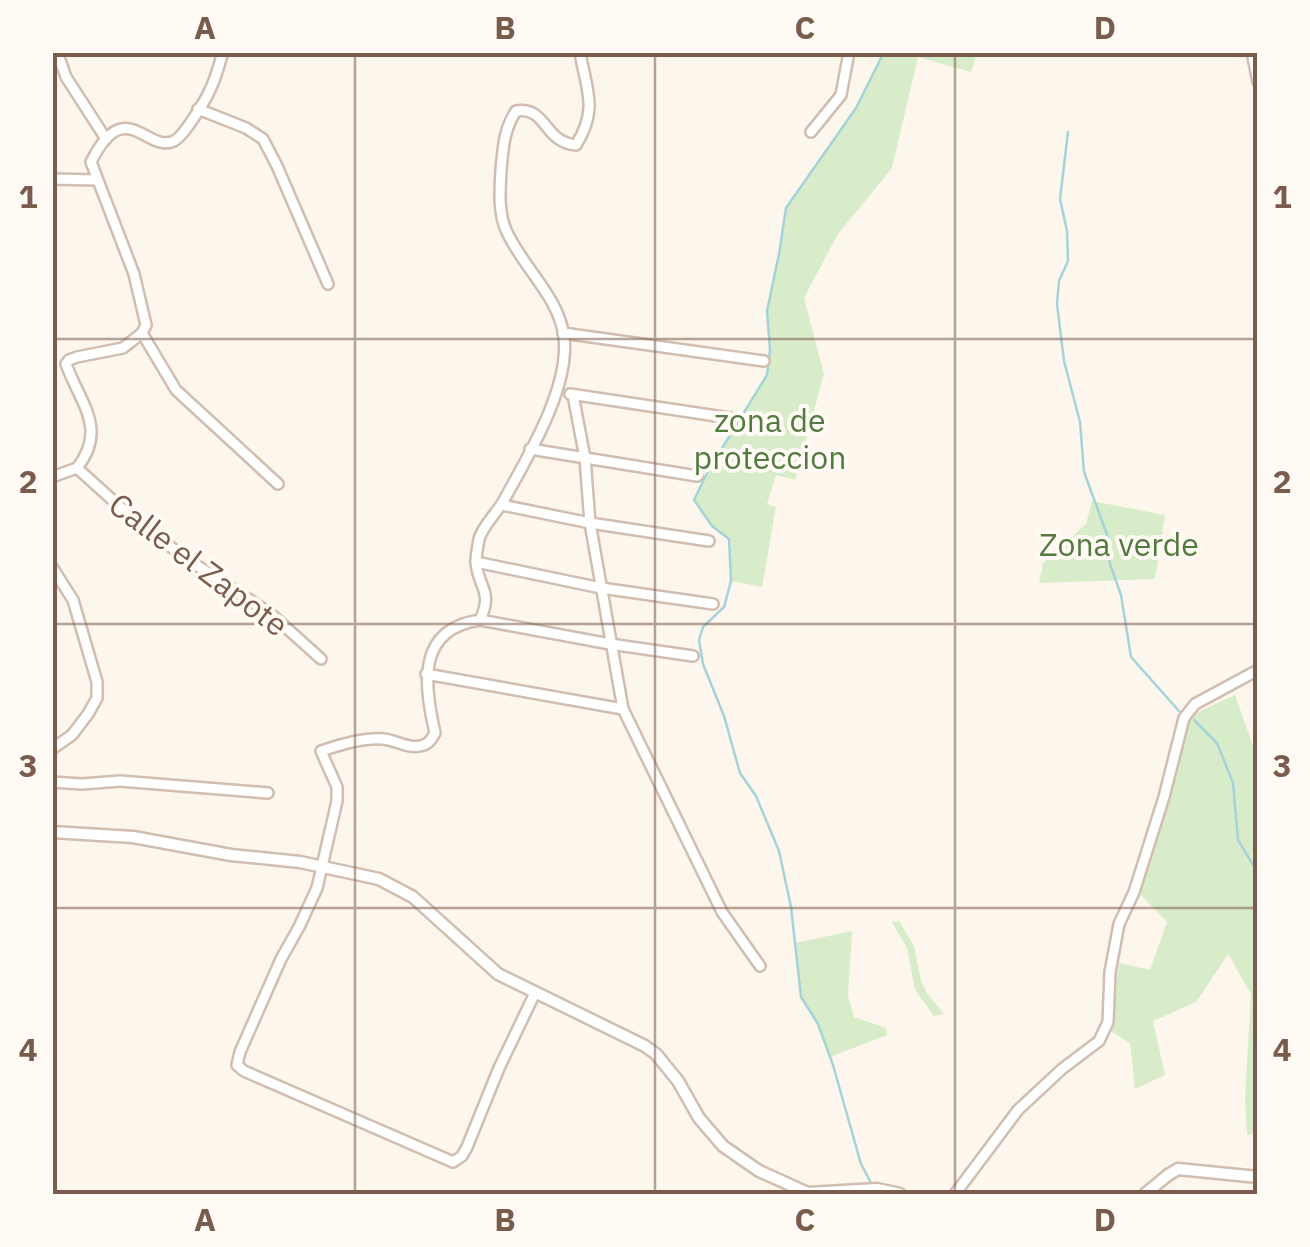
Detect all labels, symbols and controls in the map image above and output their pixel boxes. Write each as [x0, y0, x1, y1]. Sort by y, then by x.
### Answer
text: A [194, 6, 216, 48]
text: B [494, 6, 516, 48]
text: C [795, 6, 815, 48]
text: D [1094, 6, 1116, 48]
text: 1 [18, 175, 38, 217]
text: 1 [1272, 175, 1292, 217]
park label: zona de proteccion [694, 399, 846, 478]
text: 2 [18, 460, 38, 502]
text: 2 [1272, 460, 1292, 502]
street label: Calle el Zapote [101, 483, 297, 645]
park label: Zona verde [1039, 523, 1199, 565]
text: 3 [18, 744, 38, 786]
text: 3 [1272, 744, 1292, 786]
text: 4 [18, 1028, 38, 1070]
text: 4 [1272, 1028, 1292, 1070]
text: A [194, 1198, 216, 1240]
text: B [494, 1198, 516, 1240]
text: C [795, 1198, 815, 1240]
text: D [1094, 1198, 1116, 1240]

